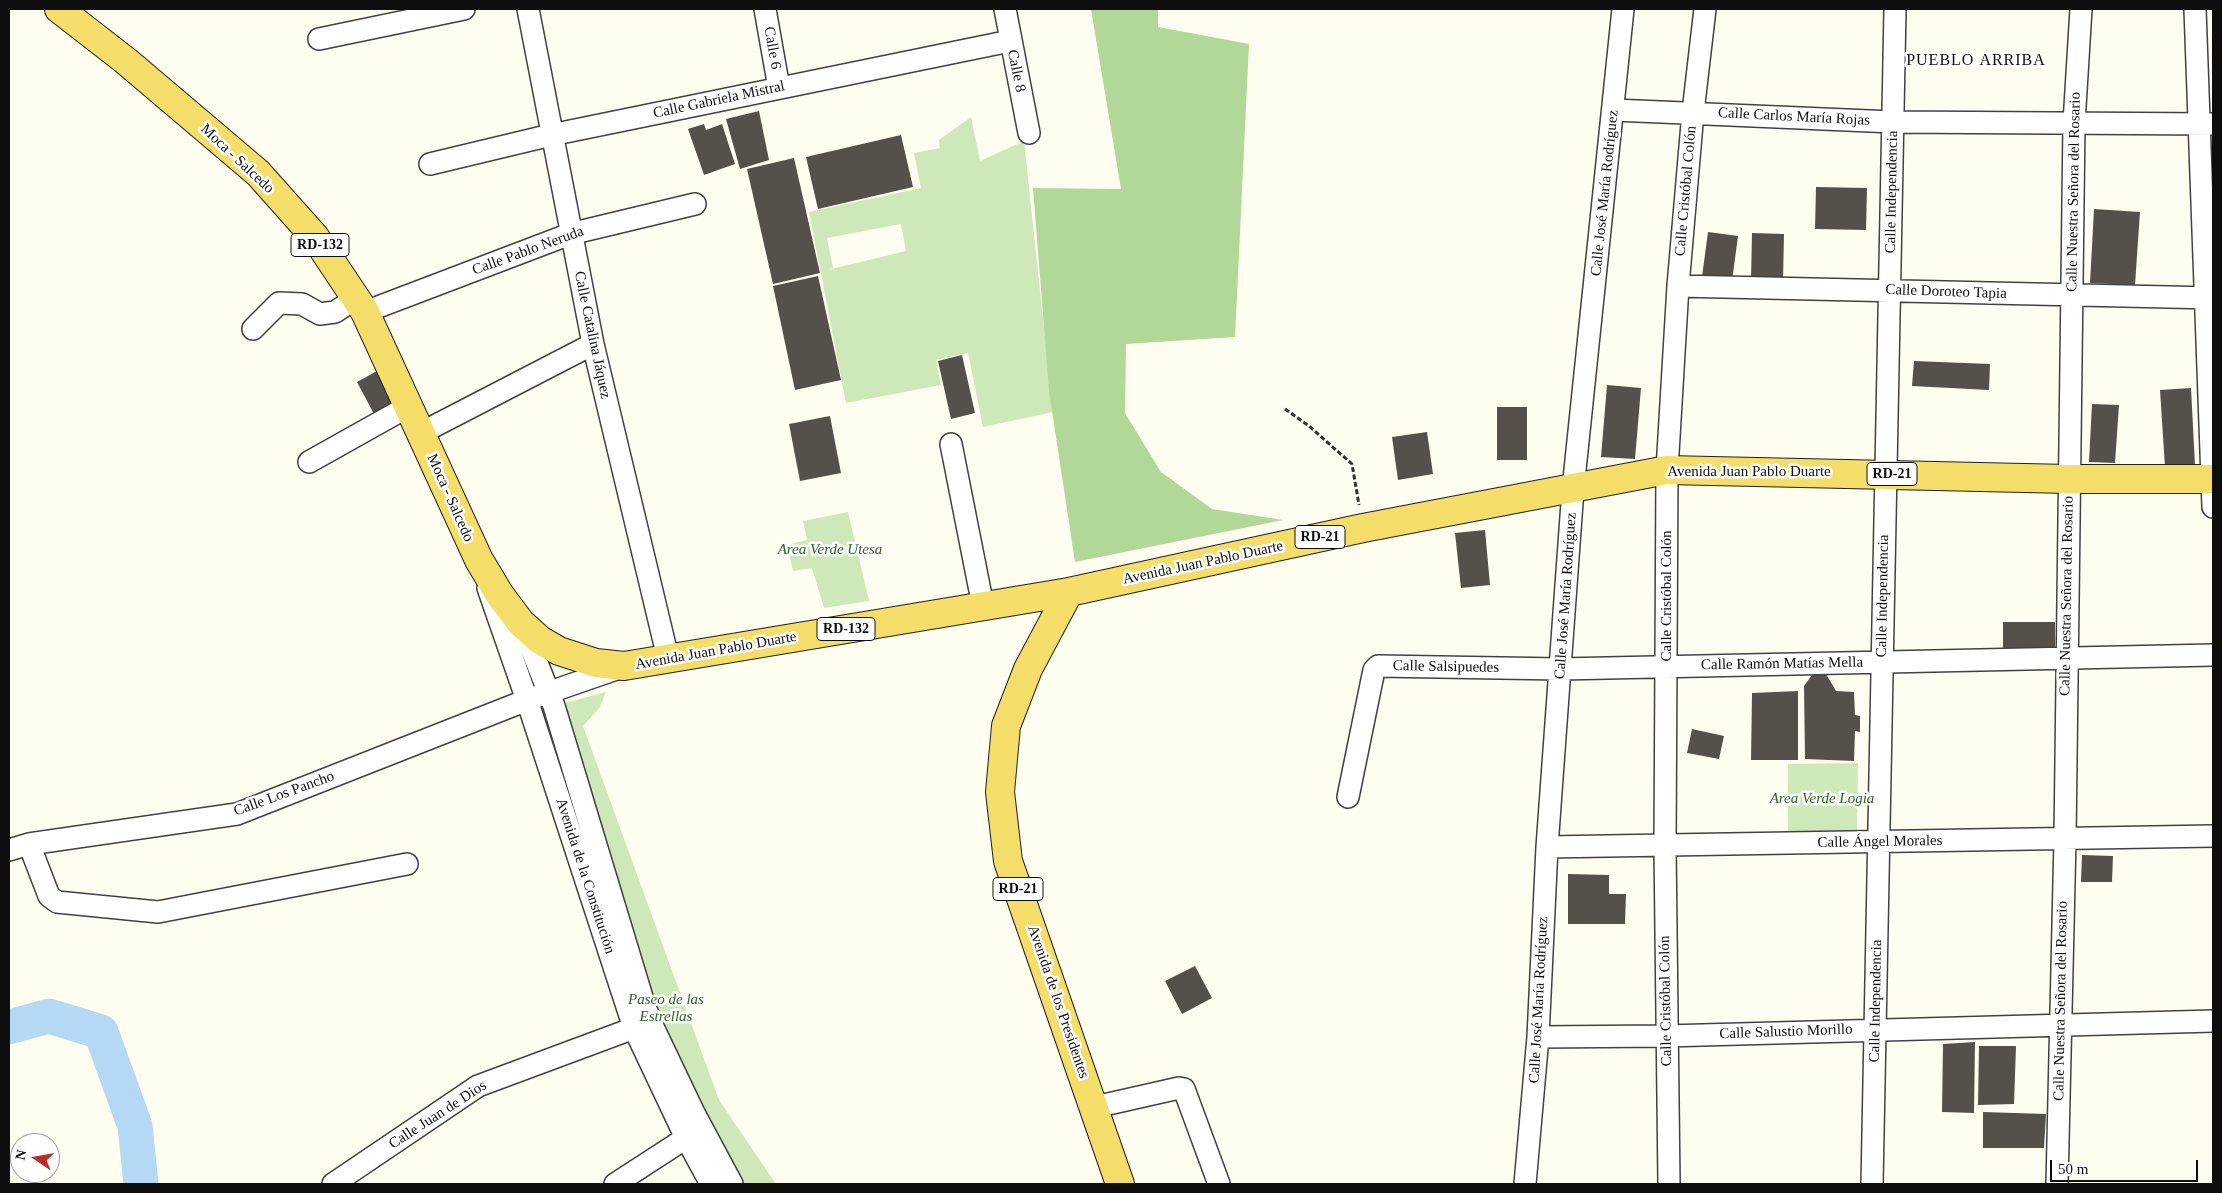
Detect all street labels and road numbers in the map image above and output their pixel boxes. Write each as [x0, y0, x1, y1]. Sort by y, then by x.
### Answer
street label: Calle 6 [759, 25, 785, 71]
street label: Calle 8 [1003, 48, 1029, 94]
street label: Calle Gabriela Mistral [652, 77, 786, 123]
street label: Calle Nuestra Señora del Rosario [2063, 92, 2085, 292]
street label: Calle Carlos María Rojas [1718, 104, 1870, 130]
street label: Calle José María Rodríguez [1587, 109, 1623, 277]
street label: Moca - Salcedo [196, 120, 278, 198]
street label: Calle Cristóbal Colón [1671, 125, 1701, 257]
street label: Calle Independencia [1882, 130, 1902, 254]
street label: Calle Pablo Neruda [470, 222, 586, 280]
road number: RD-132 [291, 234, 349, 256]
street label: Calle Catalina Jáquez [570, 270, 614, 400]
street label: Calle Doroteo Tapia [1885, 281, 2007, 303]
street label: Moca - Salcedo [423, 451, 477, 545]
road number: RD-21 [1867, 462, 1917, 486]
street label: Avenida Juan Pablo Duarte [1667, 463, 1831, 481]
street label: Calle Nuestra Señora del Rosario [2056, 496, 2078, 696]
street label: Calle José María Rodríguez [1551, 512, 1581, 680]
road number: RD-21 [1295, 526, 1345, 548]
street label: Calle Cristóbal Colón [1658, 531, 1676, 661]
street label: Calle Independencia [1873, 534, 1893, 658]
street label: Avenida Juan Pablo Duarte [1121, 537, 1285, 589]
road number: RD-132 [817, 618, 875, 640]
street label: Avenida Juan Pablo Duarte [634, 628, 798, 674]
street label: Calle Ramón Matías Mella [1701, 654, 1863, 674]
street label: Calle Salsipuedes [1393, 657, 1499, 677]
street label: Calle Los Pancho [231, 767, 337, 821]
street label: Avenida de la Constitución [551, 796, 619, 956]
street label: Calle Ángel Morales [1817, 832, 1943, 852]
road number: RD-21 [993, 878, 1043, 901]
street label: Calle Nuestra Señora del Rosario [2050, 901, 2072, 1101]
street label: Calle José María Rodríguez [1526, 916, 1552, 1084]
street label: Avenida de los Presidentes [1023, 923, 1093, 1081]
street label: Calle Cristóbal Colón [1656, 935, 1676, 1067]
street label: Calle Independencia [1866, 939, 1886, 1063]
street label: Calle Salustio Morillo [1719, 1021, 1853, 1043]
street label: Calle Juan de Dios [386, 1077, 490, 1153]

